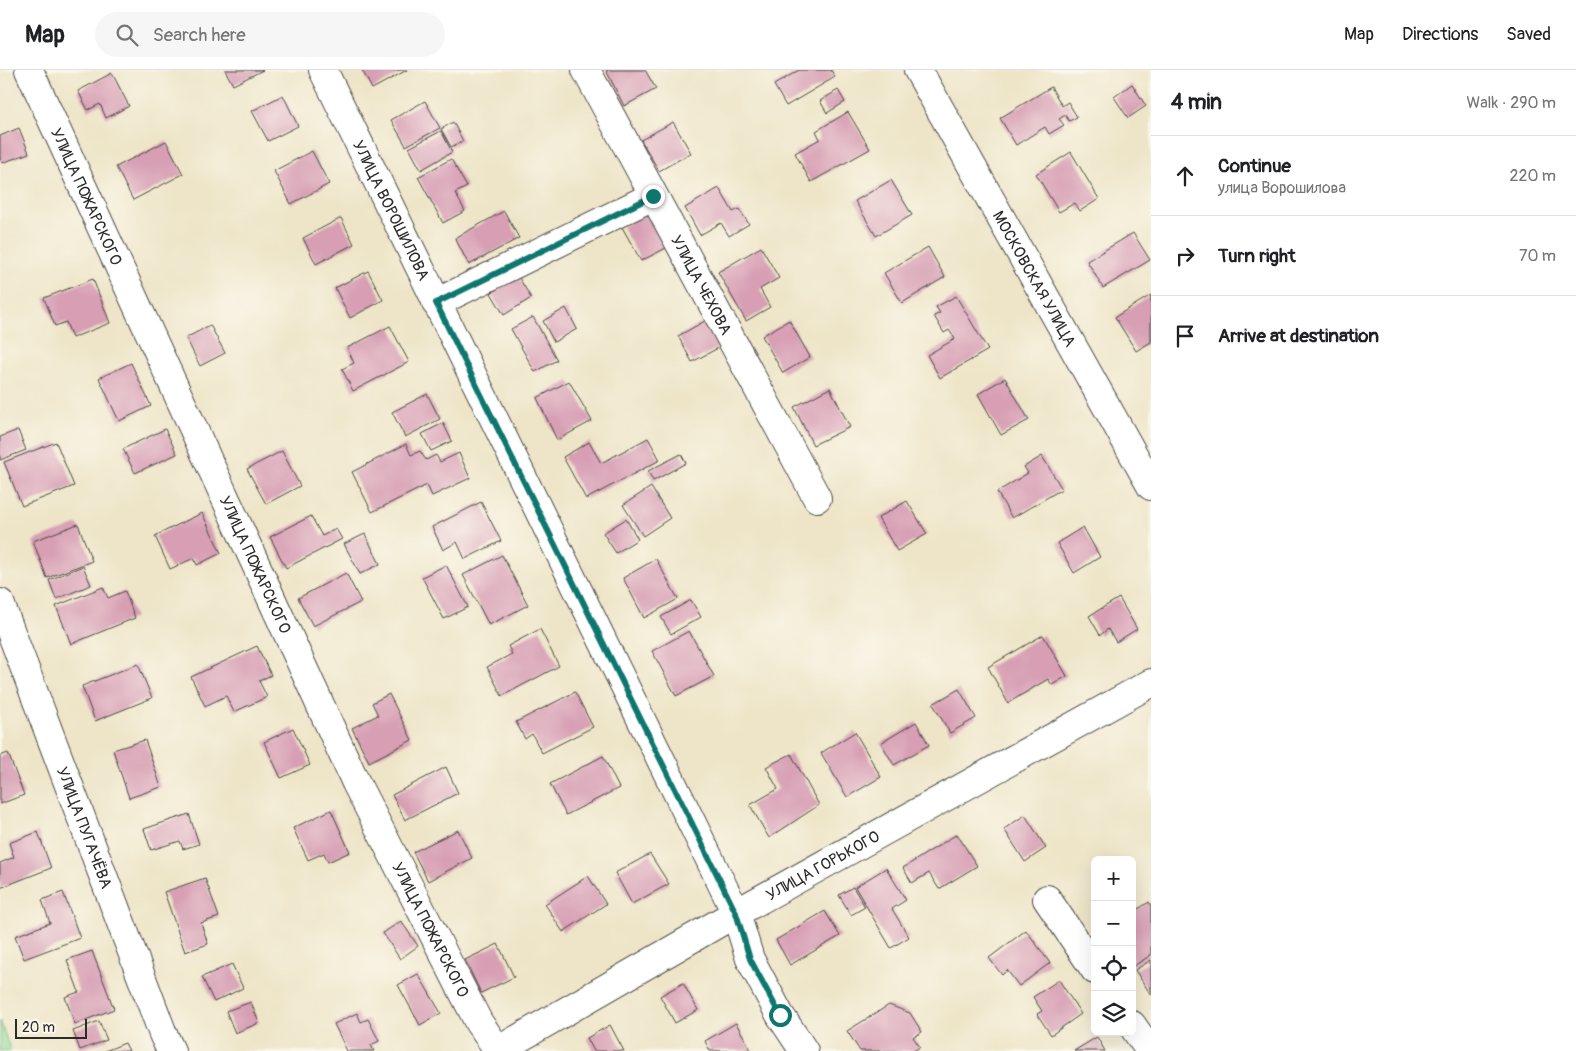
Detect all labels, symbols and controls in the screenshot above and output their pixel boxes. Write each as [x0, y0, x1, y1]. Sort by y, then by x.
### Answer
search box [95, 12, 445, 57]
text: Map [25, 20, 65, 49]
icon: search [113, 21, 141, 49]
text: Search here [153, 23, 246, 47]
text: Map [1344, 23, 1374, 46]
text: Directions [1402, 23, 1478, 46]
text: Saved [1506, 23, 1551, 46]
text: 4 min [1171, 89, 1222, 116]
text: Walk · 290 m [1467, 93, 1556, 113]
street label: УЛИЦА ПОЖАРСКОГО [46, 125, 126, 269]
street label: УЛИЦА ВОРОШИЛОВА [348, 137, 433, 284]
text: Continue [1218, 154, 1291, 178]
icon: ahead [1171, 162, 1199, 190]
text: 220 m [1510, 166, 1556, 186]
text: улица Ворошилова [1218, 178, 1346, 198]
route end [642, 185, 665, 208]
street label: МОСКОВСКАЯ УЛИЦА [988, 207, 1080, 351]
street label: УЛИЦА ЧЕХОВА [666, 232, 736, 338]
icon: right [1171, 242, 1199, 270]
text: Turn right [1218, 244, 1296, 268]
text: 70 m [1519, 246, 1556, 266]
icon: arrive [1171, 322, 1199, 350]
text: Arrive at destination [1218, 324, 1379, 348]
street label: УЛИЦА ПОЖАРСКОГО [215, 493, 295, 637]
street label: УЛИЦА ПУГАЧЁВА [52, 764, 116, 892]
street label: УЛИЦА ГОРЬКОГО [763, 826, 883, 905]
map controls [1091, 856, 1136, 1036]
button: + [1091, 856, 1136, 901]
street label: УЛИЦА ПОЖАРСКОГО [387, 859, 473, 1001]
button: − [1091, 901, 1136, 946]
button: locate [1091, 946, 1136, 991]
button: layers [1091, 991, 1136, 1036]
route start [769, 1004, 792, 1027]
scale bar [15, 1016, 88, 1039]
text: 20 m [22, 1019, 55, 1036]

